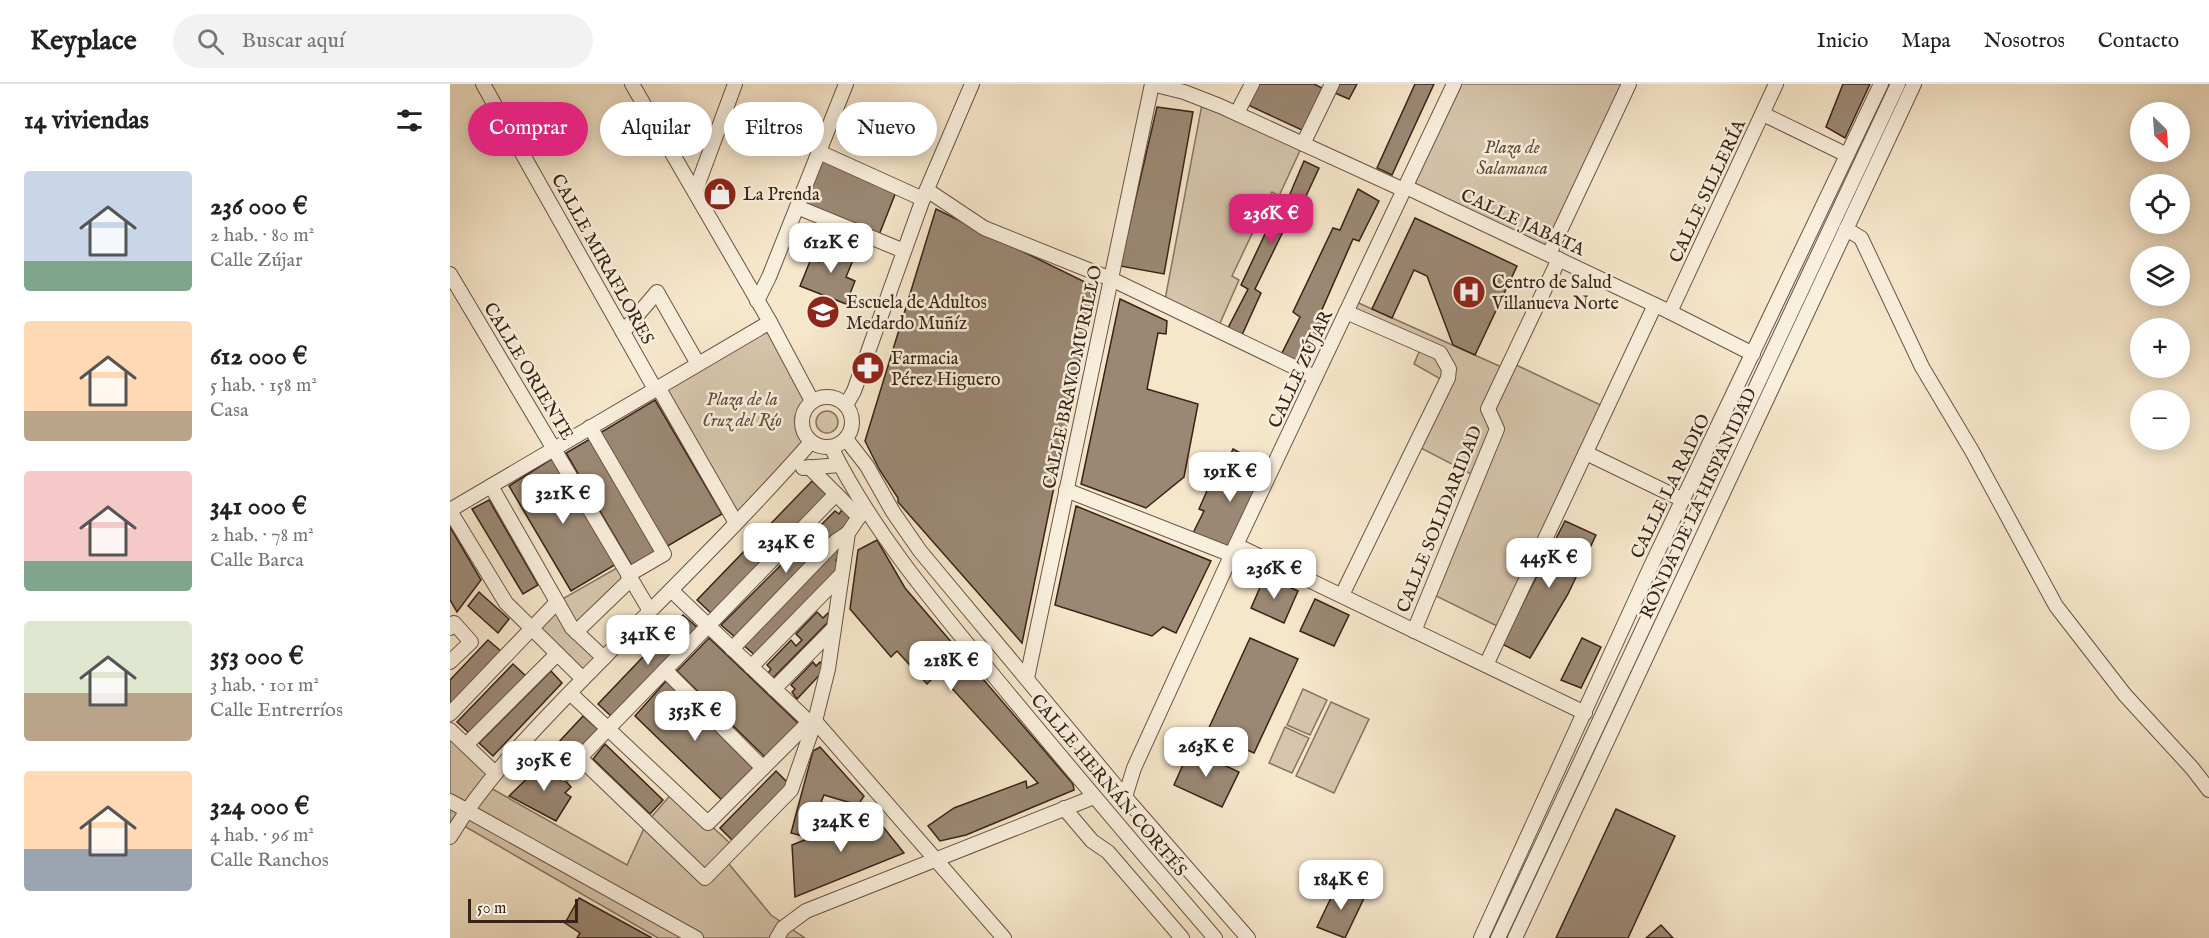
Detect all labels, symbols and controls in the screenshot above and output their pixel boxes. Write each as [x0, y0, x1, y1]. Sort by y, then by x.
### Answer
search box [173, 14, 593, 68]
text: Keyplace [30, 24, 137, 59]
icon: search [194, 25, 227, 58]
text: Buscar aquí [242, 27, 345, 55]
text: Inicio [1817, 28, 1868, 55]
text: Mapa [1901, 28, 1951, 55]
text: Nosotros [1984, 28, 2065, 55]
text: Contacto [2098, 28, 2179, 55]
chip: Comprar [468, 102, 588, 156]
chip: Alquilar [600, 102, 712, 156]
chip: Filtros [724, 102, 824, 156]
chip: Nuevo [836, 102, 937, 156]
north arrow [2130, 102, 2190, 162]
map controls [2130, 102, 2190, 450]
text: 14 viviendas [24, 104, 149, 137]
icon: filters [393, 104, 426, 137]
street label: CALLE SILLERÍA [1663, 115, 1752, 267]
park label: Plaza de Salamanca [1476, 137, 1548, 181]
street label: CALLE MIRAFLORES [545, 170, 658, 349]
button: locate [2130, 174, 2190, 234]
shop icon: La Prenda [702, 176, 738, 212]
place label: La Prenda [743, 184, 820, 207]
street label: CALLE JABATA [1457, 185, 1589, 263]
text: 236 000 € [210, 190, 308, 223]
pin: 236K € [1222, 194, 1320, 245]
icon: home [72, 195, 144, 267]
text: 236K € [1243, 201, 1299, 226]
text: 2 hab. · 80 m² [210, 223, 314, 248]
pin: 612K € [782, 223, 880, 274]
text: 612K € [803, 230, 859, 255]
button: layers [2130, 246, 2190, 306]
text: Calle Zújar [210, 248, 302, 273]
street label: CALLE BRAVO MURILLO [1039, 263, 1108, 491]
place label: Centro de Salud Villanueva Norte [1491, 272, 1619, 316]
hospital icon: Centro de Salud Villanueva Norte [1451, 274, 1487, 310]
place label: Escuela de Adultos Medardo Muñíz [846, 292, 987, 336]
school or university icon: Escuela de Adultos Medardo Muñíz [805, 294, 841, 330]
street label: CALLE ORIENTE [478, 299, 578, 445]
street label: CALLE ZÚJAR [1263, 305, 1339, 432]
button: + [2130, 318, 2190, 378]
text: 612 000 € [210, 340, 308, 373]
icon: home [72, 345, 144, 417]
place label: Farmacia Pérez Higuero [891, 348, 1001, 392]
pharmacy icon: Farmacia Pérez Higuero [850, 350, 886, 386]
text: 5 hab. · 158 m² [210, 373, 317, 398]
street label: RONDA DE LA HISPANIDAD [1636, 385, 1763, 623]
park label: Plaza de la Cruz del Río [702, 389, 782, 433]
button: − [2130, 390, 2190, 450]
text: Casa [210, 398, 249, 423]
street label: CALLE LA RADIO [1626, 410, 1716, 563]
street label: CALLE SOLIDARIDAD [1392, 423, 1488, 616]
pin: 191K € [1181, 452, 1279, 503]
text: 191K € [1203, 459, 1257, 484]
pin: 321K € [514, 474, 612, 525]
text: 321K € [536, 481, 590, 506]
text: 341 000 € [210, 490, 307, 523]
icon: home [72, 495, 144, 567]
text: 2 hab. · 78 m² [210, 523, 314, 548]
pin: 234K € [737, 523, 835, 574]
text: 234K € [757, 530, 815, 555]
pin: 445K € [1500, 538, 1598, 589]
text: 445K € [1520, 545, 1578, 570]
text: Calle Barca [210, 548, 304, 573]
pin: 236K € [1225, 549, 1323, 600]
text: 236K € [1246, 556, 1302, 581]
pin: 341K € [599, 615, 697, 666]
text: 341K € [620, 622, 676, 647]
text: 353 000 € [210, 640, 304, 673]
pin: 218K € [902, 641, 1000, 692]
icon: home [72, 645, 144, 717]
text: 218K € [923, 648, 979, 673]
text: 3 hab. · 101 m² [210, 673, 319, 698]
street label: CALLE HERNÁN CORTÉS [1025, 689, 1192, 882]
pin: 353K € [646, 691, 744, 742]
text: Calle Entrerríos [210, 698, 343, 723]
text: 353K € [669, 698, 721, 723]
pin: 263K € [1157, 727, 1255, 778]
text: 263K € [1178, 734, 1234, 759]
pin: 305K € [495, 741, 593, 792]
text: 305K € [516, 748, 572, 773]
text: 324 000 € [210, 790, 310, 823]
icon: home [72, 795, 144, 867]
pin: 324K € [792, 802, 890, 853]
text: 324K € [812, 809, 870, 834]
text: 4 hab. · 96 m² [210, 823, 314, 848]
text: Calle Ranchos [210, 848, 329, 873]
pin: 184K € [1292, 860, 1390, 911]
text: 184K € [1313, 867, 1369, 892]
scale bar [468, 896, 578, 924]
text: 50 m [477, 899, 506, 919]

